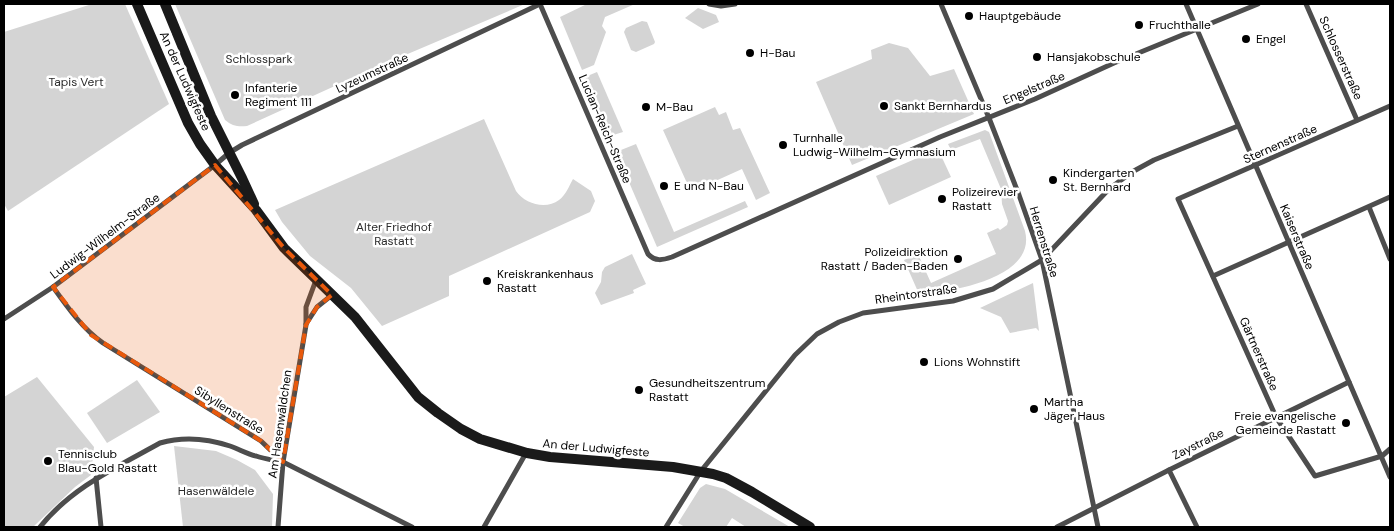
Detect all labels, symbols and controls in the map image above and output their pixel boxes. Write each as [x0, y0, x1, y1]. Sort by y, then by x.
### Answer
place label: Hauptgebäude [979, 8, 1061, 24]
marker: Hauptgebäude [963, 10, 975, 22]
street label: Schlosserstraße [1315, 14, 1367, 102]
place label: Fruchthalle [1149, 17, 1211, 33]
marker: Fruchthalle [1133, 19, 1145, 31]
street label: An der Ludwigfeste [156, 29, 214, 133]
place label: Engel [1256, 31, 1286, 47]
marker: Engel [1240, 33, 1252, 45]
place label: H-Bau [760, 45, 795, 61]
marker: H-Bau [744, 47, 756, 59]
street label: Lyzeumstraße [333, 49, 411, 97]
place label: Hansjakobschule [1047, 49, 1141, 65]
park label: Schlosspark [225, 51, 293, 67]
marker: Hansjakobschule [1031, 51, 1043, 63]
street label: Engelstraße [1001, 68, 1067, 108]
street label: Lucian-Reich-Straße [575, 72, 635, 186]
park label: Tapis Vert [48, 74, 104, 90]
place label: Infanterie Regiment 111 [245, 80, 312, 110]
marker: Infanterie Regiment 111 [229, 89, 241, 101]
place label: Sankt Bernhardus [894, 98, 992, 114]
place label: M-Bau [656, 99, 693, 115]
marker: Sankt Bernhardus [878, 100, 890, 112]
marker: M-Bau [640, 101, 652, 113]
street label: Sternenstraße [1240, 120, 1320, 167]
place label: Turnhalle Ludwig-Wilhelm-Gymnasium [793, 130, 956, 160]
marker: Turnhalle Ludwig-Wilhelm-Gymnasium [777, 139, 789, 151]
place label: Kindergarten St. Bernhard [1063, 165, 1134, 195]
marker: Kindergarten St. Bernhard [1047, 174, 1059, 186]
place label: E und N-Bau [674, 178, 744, 194]
marker: E und N-Bau [658, 180, 670, 192]
place label: Polizeirevier Rastatt [952, 184, 1018, 214]
street label: Ludwig-Wilhelm-Straße [47, 189, 163, 283]
marker: Polizeirevier Rastatt [936, 193, 948, 205]
street label: Kaiserstraße [1276, 202, 1318, 272]
street label: Herrenstraße [1026, 205, 1062, 280]
park label: Alter Friedhof Rastatt [356, 219, 432, 249]
place label: Polizeidirektion Rastatt / Baden-Baden [821, 244, 948, 274]
marker: Polizeidirektion Rastatt / Baden-Baden [952, 253, 964, 265]
place label: Kreiskrankenhaus Rastatt [497, 266, 594, 296]
marker: Kreiskrankenhaus Rastatt [481, 275, 493, 287]
street label: Rheintorstraße [874, 280, 958, 308]
street label: Gärtnerstraße [1236, 315, 1282, 393]
place label: Lions Wohnstift [934, 354, 1021, 370]
marker: Lions Wohnstift [918, 356, 930, 368]
street label: Am Hasenwäldchen [264, 369, 296, 479]
place label: Gesundheitszentrum Rastatt [649, 375, 765, 405]
street label: Sibyllenstraße [191, 382, 267, 438]
marker: Gesundheitszentrum Rastatt [633, 384, 645, 396]
place label: Martha Jäger Haus [1044, 394, 1105, 424]
marker: Martha Jäger Haus [1028, 403, 1040, 415]
place label: Freie evangelische Gemeinde Rastatt [1234, 408, 1336, 438]
marker: Freie evangelische Gemeinde Rastatt [1340, 417, 1352, 429]
street label: Zaystraße [1170, 425, 1226, 463]
street label: An der Ludwigfeste [542, 435, 650, 461]
place label: Tennisclub Blau-Gold Rastatt [58, 446, 157, 476]
marker: Tennisclub Blau-Gold Rastatt [42, 455, 54, 467]
park label: Hasenwäldele [178, 483, 254, 499]

